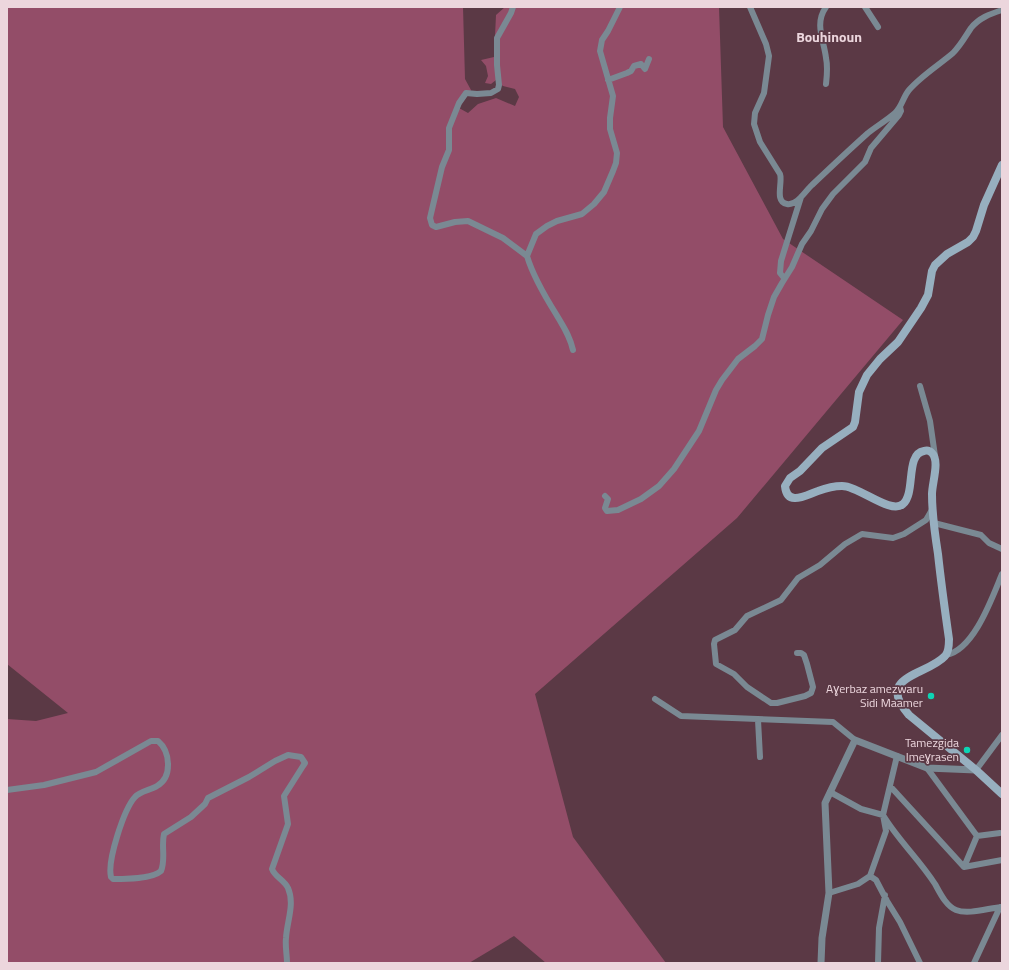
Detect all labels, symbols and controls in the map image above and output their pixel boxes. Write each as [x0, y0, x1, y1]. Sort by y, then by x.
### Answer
district label: Bouhinoun [796, 26, 862, 47]
place label: Aɣerbaz amezwaru Sidi Maamer [826, 679, 923, 712]
marker: Aɣerbaz amezwaru Sidi Maamer [926, 691, 936, 701]
place label: Tamezgida Imeɣrasen [905, 733, 959, 766]
marker: Tamezgida Imeɣrasen [962, 745, 972, 755]

